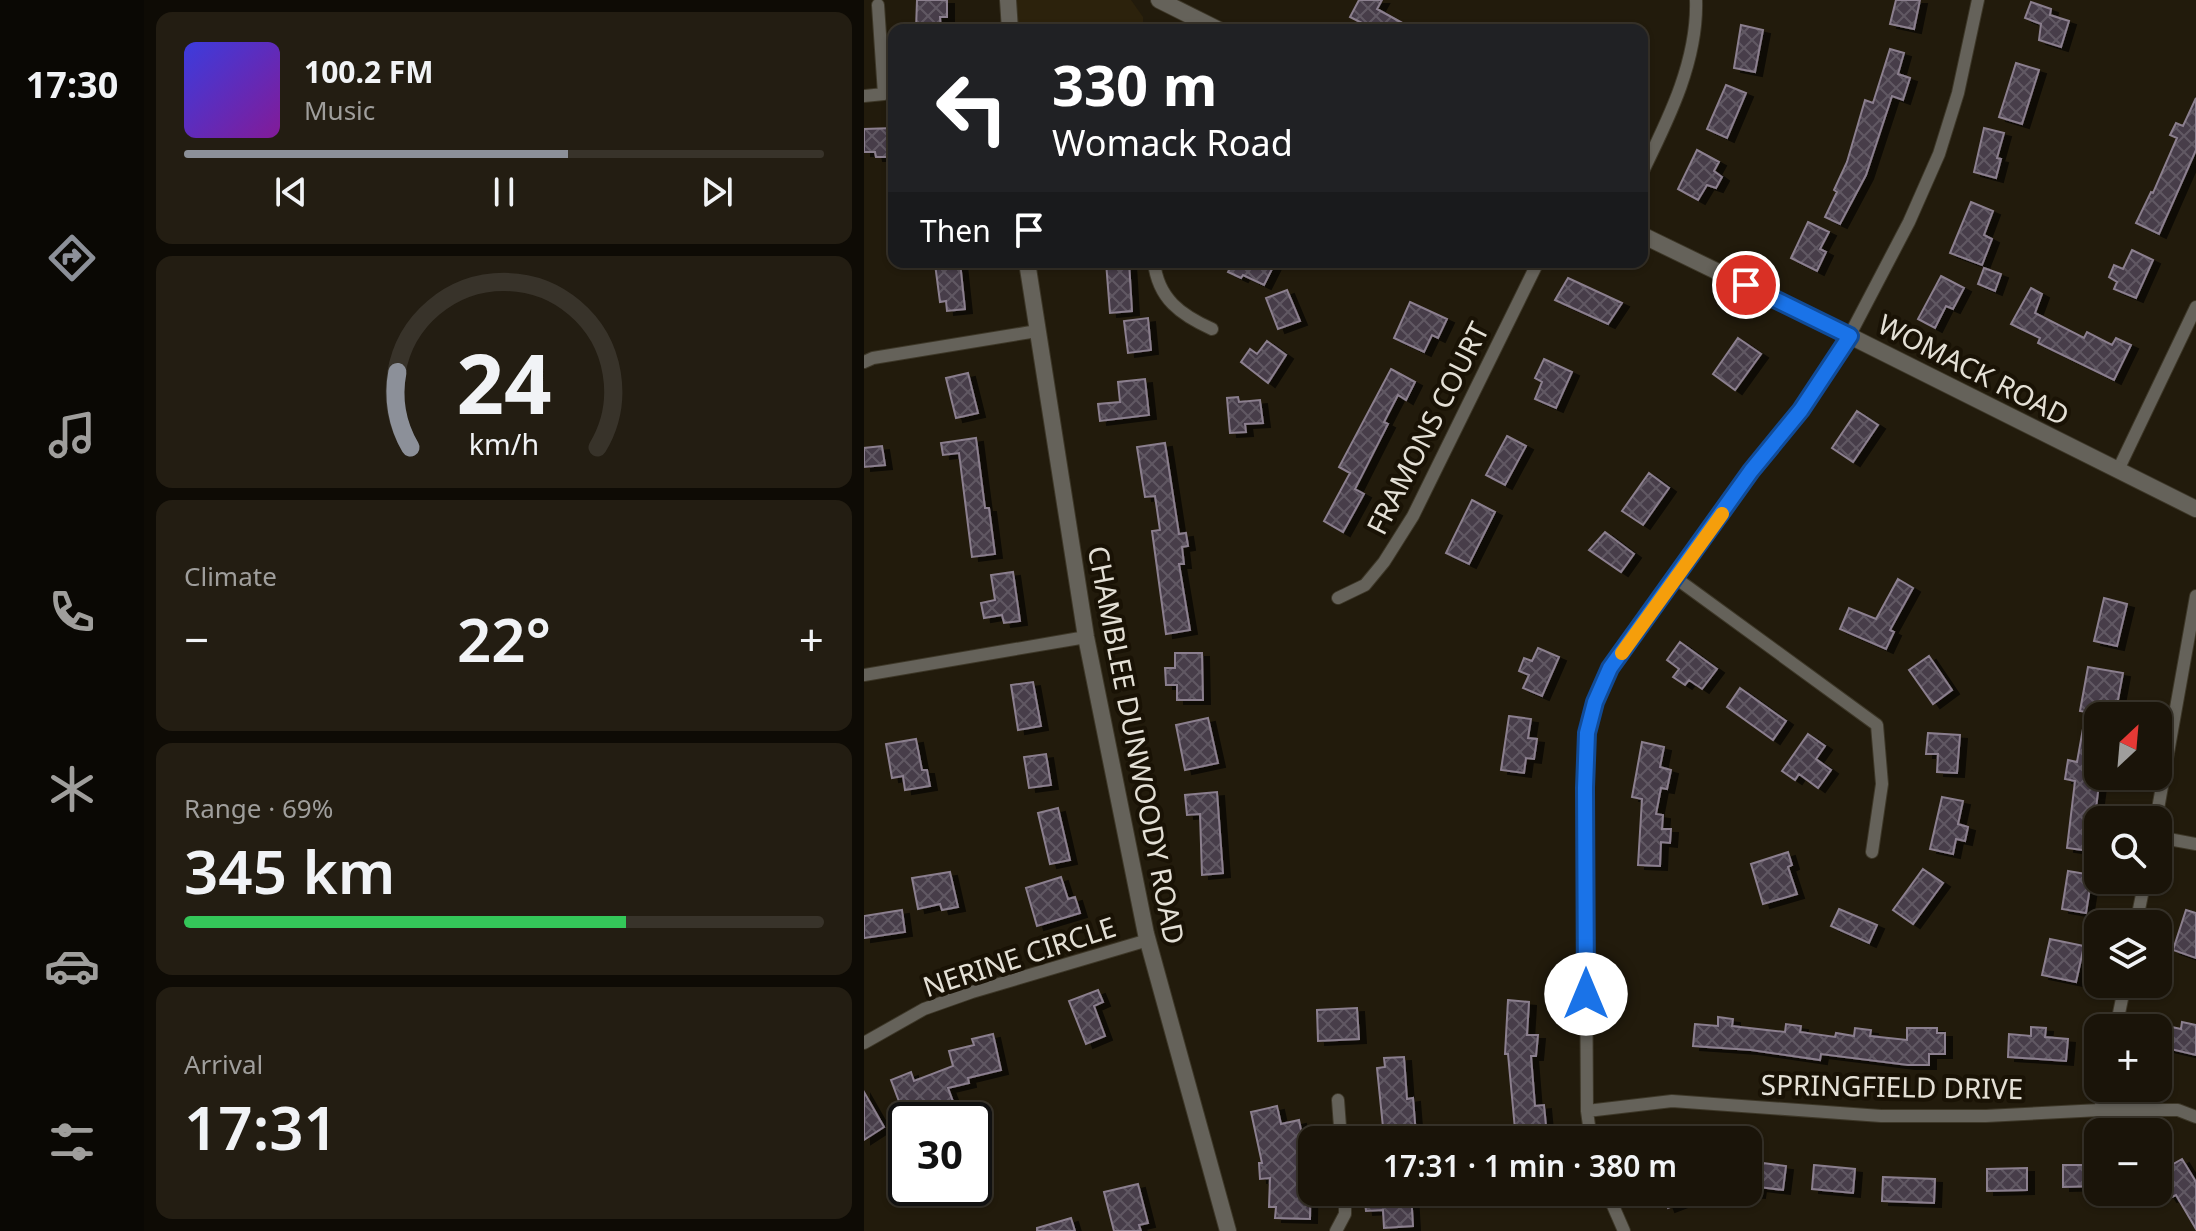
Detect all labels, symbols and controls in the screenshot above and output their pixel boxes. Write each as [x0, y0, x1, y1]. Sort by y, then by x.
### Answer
text: 330 m [1052, 46, 1217, 122]
text: 100.2 FM [304, 51, 434, 92]
icon: left [920, 56, 1024, 160]
text: 17:30 [26, 60, 118, 109]
text: Music [304, 92, 375, 128]
text: Womack Road [1052, 118, 1293, 167]
icon: previous [269, 170, 313, 214]
icon: pause [482, 170, 526, 214]
icon: next [695, 170, 739, 214]
icon: arrive [1007, 208, 1051, 252]
text: Then [920, 210, 991, 251]
icon: directions [44, 230, 100, 286]
pin [1712, 251, 1780, 319]
icon: arrive [1724, 263, 1768, 307]
street label: WOMACK ROAD [1872, 304, 2076, 434]
street label: FRAMONS COURT [1357, 315, 1497, 541]
text: 24 [456, 324, 552, 437]
icon: music [44, 407, 100, 463]
text: km/h [469, 424, 539, 463]
street label: CHAMBLEE DUNWOODY ROAD [1080, 543, 1194, 947]
text: Climate [184, 558, 277, 594]
icon: phone [44, 584, 100, 640]
text: 22° [457, 598, 551, 680]
text: − [184, 609, 209, 669]
text: + [799, 609, 824, 669]
north arrow [2084, 702, 2172, 790]
map controls [2084, 702, 2172, 1206]
icon: climate [44, 761, 100, 817]
text: Range · 69% [184, 790, 333, 826]
button: search [2084, 806, 2172, 894]
text: 345 km [184, 830, 395, 912]
street label: NERINE CIRCLE [918, 907, 1120, 1005]
button: layers [2084, 910, 2172, 998]
icon: car [44, 938, 100, 994]
position arrow [1544, 952, 1628, 1036]
button: + [2084, 1014, 2172, 1102]
text: Arrival [184, 1046, 263, 1082]
street label: SPRINGFIELD DRIVE [1760, 1065, 2024, 1107]
text: 17:31 [184, 1086, 338, 1168]
speed limit sign: 30 [888, 1102, 992, 1206]
icon: filters [44, 1114, 100, 1170]
button: − [2084, 1118, 2172, 1206]
text: 17:31 · 1 min · 380 m [1383, 1145, 1677, 1186]

